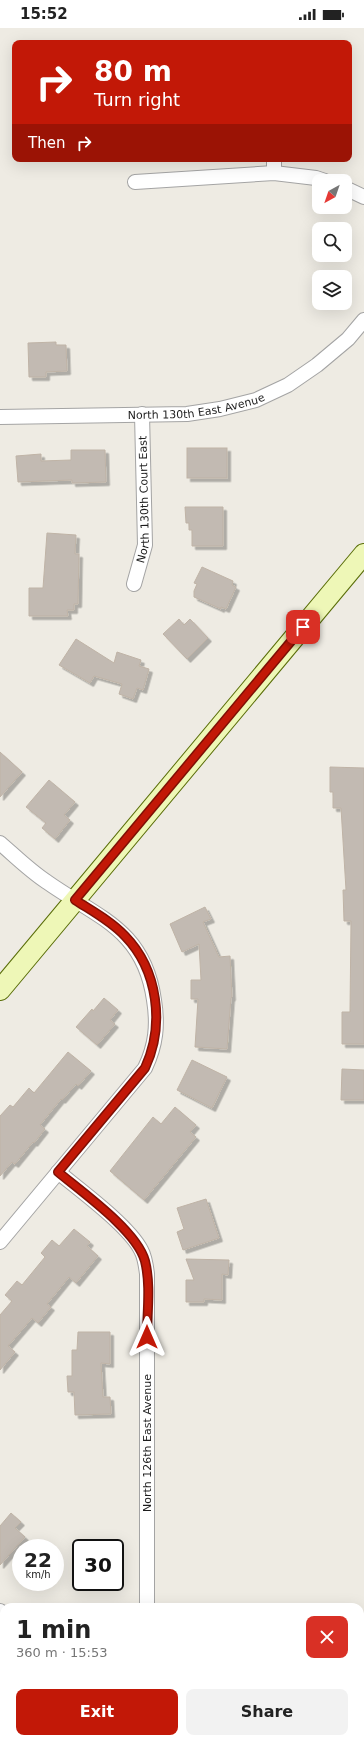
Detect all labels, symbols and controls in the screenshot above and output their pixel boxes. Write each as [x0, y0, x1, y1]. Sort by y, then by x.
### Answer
text: 15:52 [20, 5, 68, 23]
text: 80 m [94, 55, 172, 88]
icon: right [28, 56, 80, 108]
text: Turn right [94, 89, 180, 110]
icon: right [73, 132, 95, 154]
text: Then [28, 134, 65, 152]
north arrow [312, 174, 352, 214]
map controls [312, 174, 352, 310]
button: search [312, 222, 352, 262]
button: layers [312, 270, 352, 310]
street label: North 130th East Avenue [128, 391, 267, 422]
street label: North 130th Court East [134, 435, 152, 565]
pin [286, 610, 320, 644]
icon: arrive [292, 616, 314, 638]
position arrow [126, 1316, 168, 1358]
street label: North 126th East Avenue [141, 1374, 154, 1512]
speed limit sign: 30 [72, 1539, 124, 1591]
text: 22 [24, 1548, 52, 1572]
text: km/h [25, 1569, 51, 1580]
text: 1 min [16, 1616, 91, 1644]
button: close [306, 1616, 348, 1658]
text: 360 m · 15:53 [16, 1645, 107, 1660]
button: Exit [16, 1689, 178, 1735]
button: Share [186, 1689, 348, 1735]

